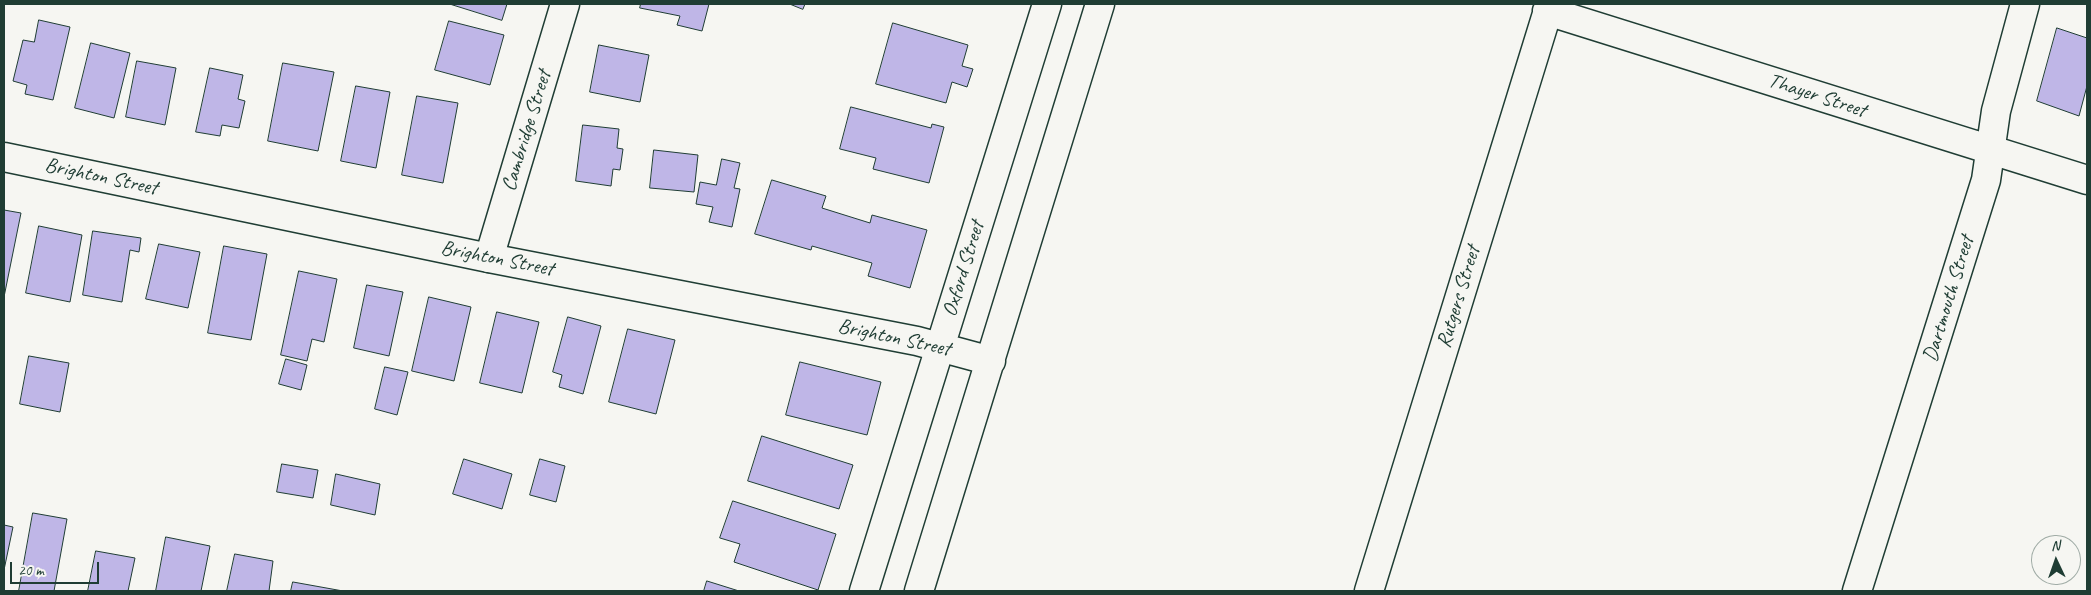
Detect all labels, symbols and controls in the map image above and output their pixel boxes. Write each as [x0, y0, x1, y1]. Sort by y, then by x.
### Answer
street label: Cambridge Street [497, 68, 557, 194]
street label: Thayer Street [1765, 68, 1869, 124]
street label: Brighton Street [43, 153, 159, 201]
street label: Oxford Street [938, 218, 990, 320]
street label: Dartmouth Street [1918, 233, 1980, 365]
street label: Brighton Street [439, 236, 555, 282]
street label: Rutgers Street [1432, 243, 1486, 351]
street label: Brighton Street [836, 314, 952, 362]
north arrow [2031, 535, 2081, 585]
text: N [2050, 537, 2060, 554]
scale bar [12, 552, 101, 584]
text: 20 m [18, 561, 44, 580]

